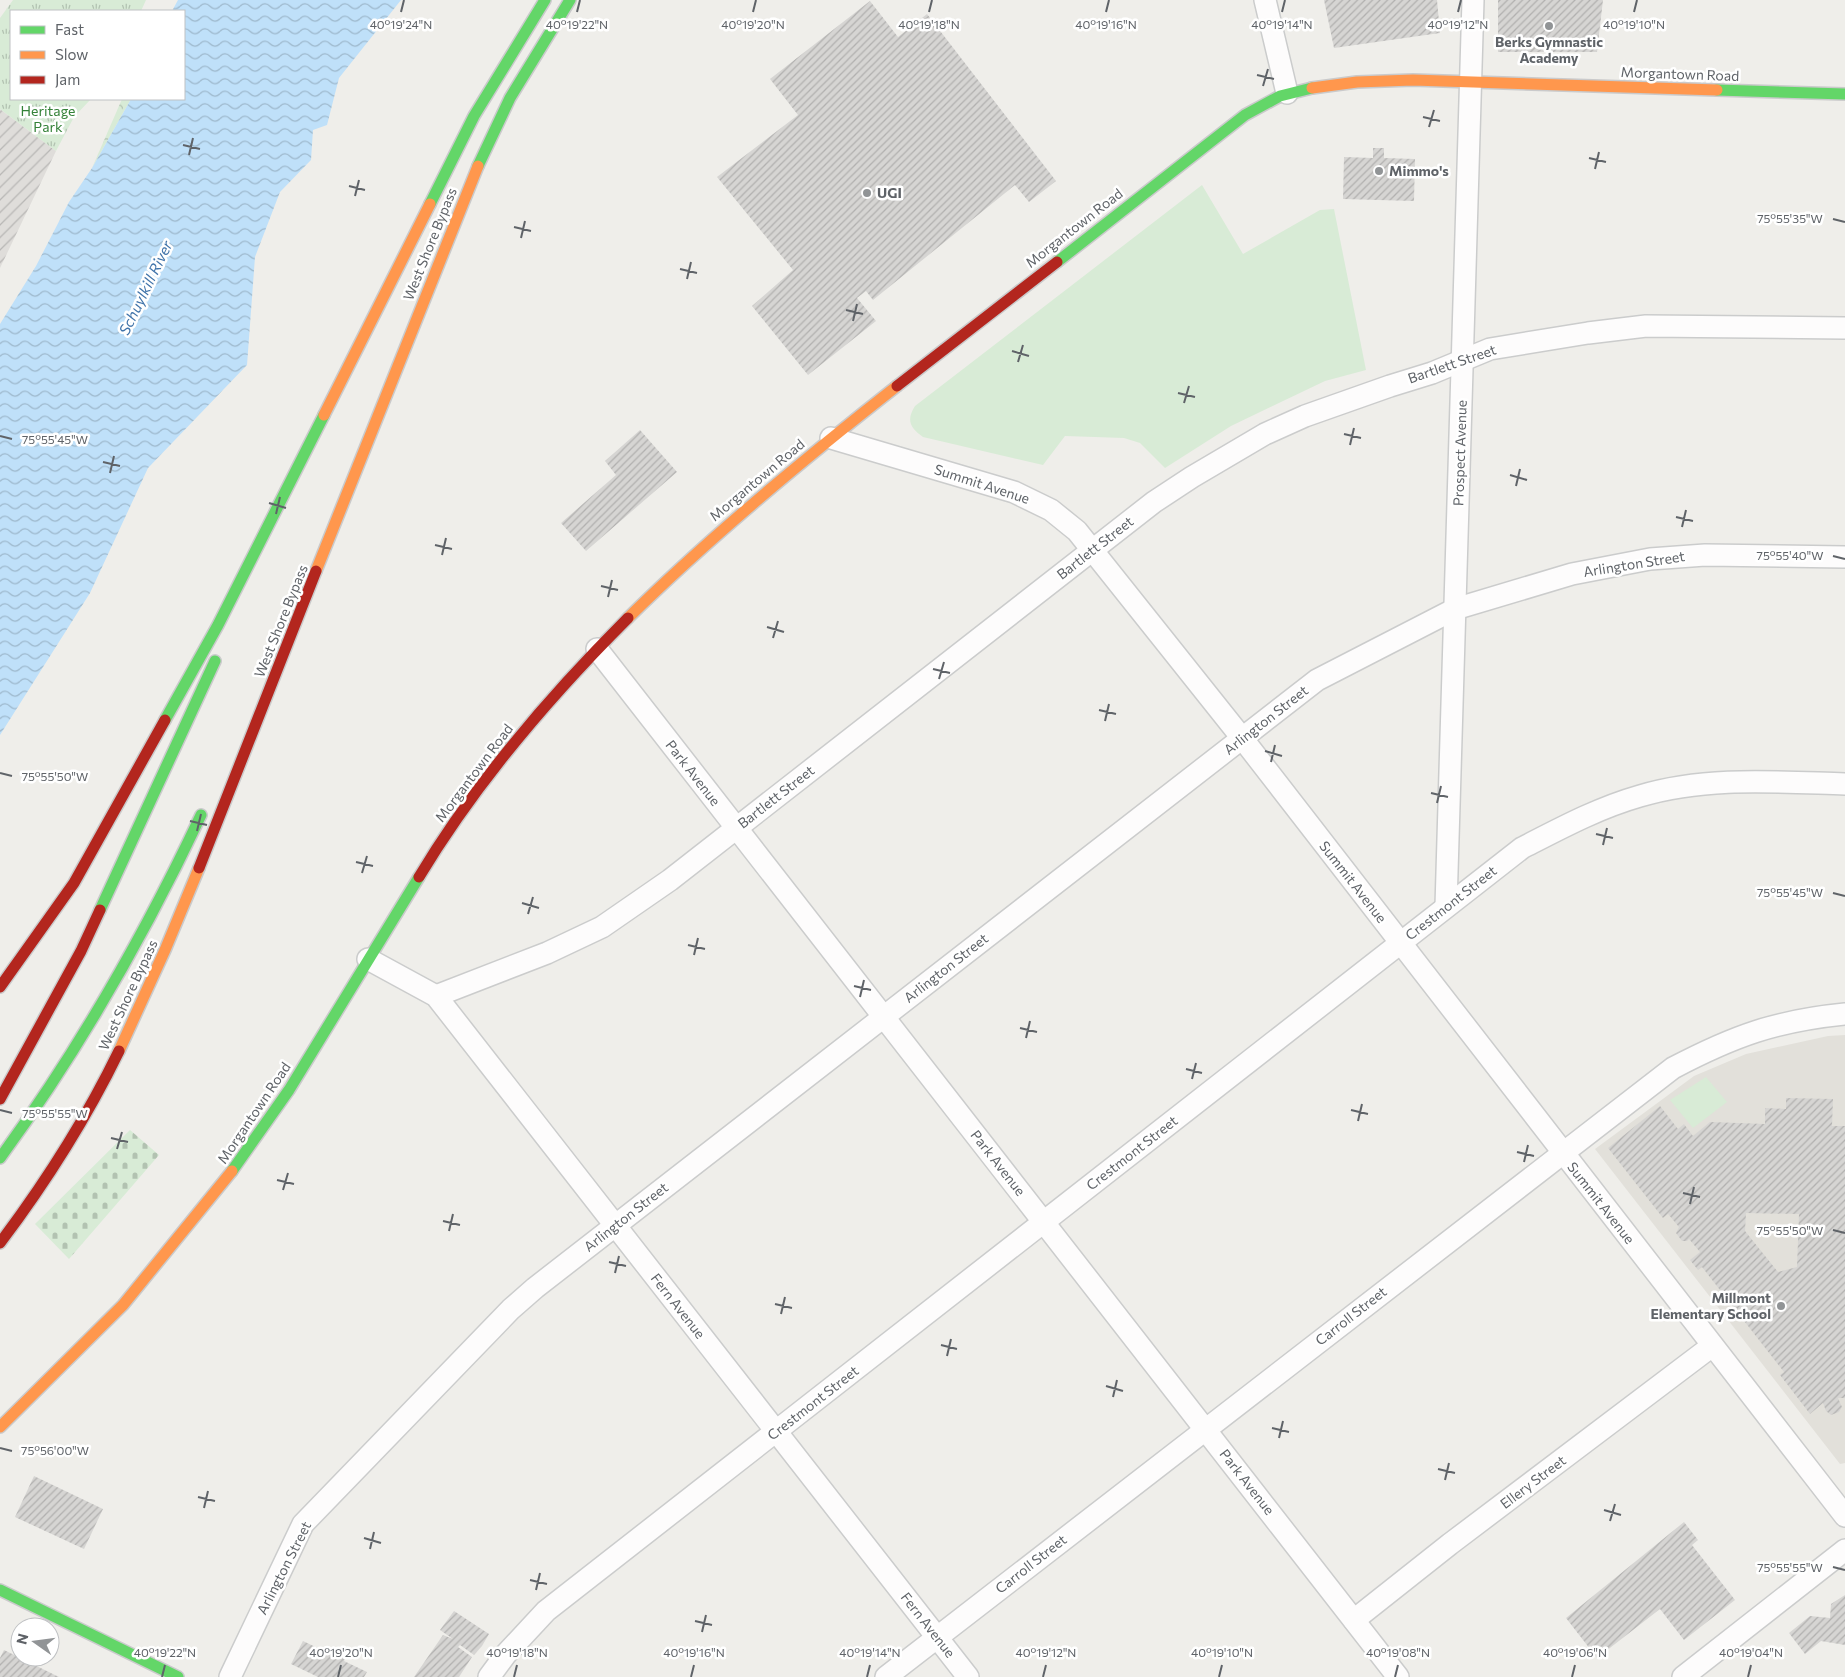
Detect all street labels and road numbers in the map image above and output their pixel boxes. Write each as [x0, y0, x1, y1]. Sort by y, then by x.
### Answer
street label: Morgantown Road [1620, 63, 1740, 84]
street label: Morgantown Road [1022, 184, 1126, 271]
street label: West Shore Bypass [399, 185, 460, 303]
street label: Bartlett Street [1405, 340, 1498, 387]
street label: Prospect Avenue [1449, 400, 1470, 506]
street label: Morgantown Road [706, 435, 808, 524]
street label: Summit Avenue [932, 460, 1032, 507]
street label: Bartlett Street [1053, 512, 1136, 583]
street label: Arlington Street [1582, 547, 1686, 580]
street label: West Shore Bypass [250, 562, 311, 680]
street label: Arlington Street [1220, 681, 1311, 758]
street label: Morgantown Road [431, 720, 516, 825]
street label: Park Avenue [662, 736, 724, 809]
street label: Bartlett Street [734, 761, 817, 832]
street label: Summit Avenue [1316, 837, 1391, 926]
street label: Crestmont Street [1402, 862, 1500, 943]
street label: Arlington Street [900, 929, 991, 1006]
street label: West Shore Bypass [94, 937, 161, 1053]
street label: Morgantown Road [213, 1059, 294, 1167]
street label: Crestmont Street [1083, 1112, 1181, 1193]
street label: Park Avenue [967, 1126, 1029, 1199]
street label: Summit Avenue [1564, 1158, 1639, 1247]
street label: Arlington Street [580, 1178, 671, 1255]
street label: Fern Avenue [648, 1270, 709, 1342]
street label: Carroll Street [1312, 1282, 1390, 1349]
street label: Crestmont Street [764, 1362, 862, 1443]
street label: Park Avenue [1216, 1445, 1278, 1518]
street label: Ellery Street [1496, 1451, 1569, 1512]
street label: Arlington Street [253, 1518, 314, 1617]
street label: Carroll Street [992, 1530, 1070, 1597]
street label: Fern Avenue [898, 1589, 959, 1661]

